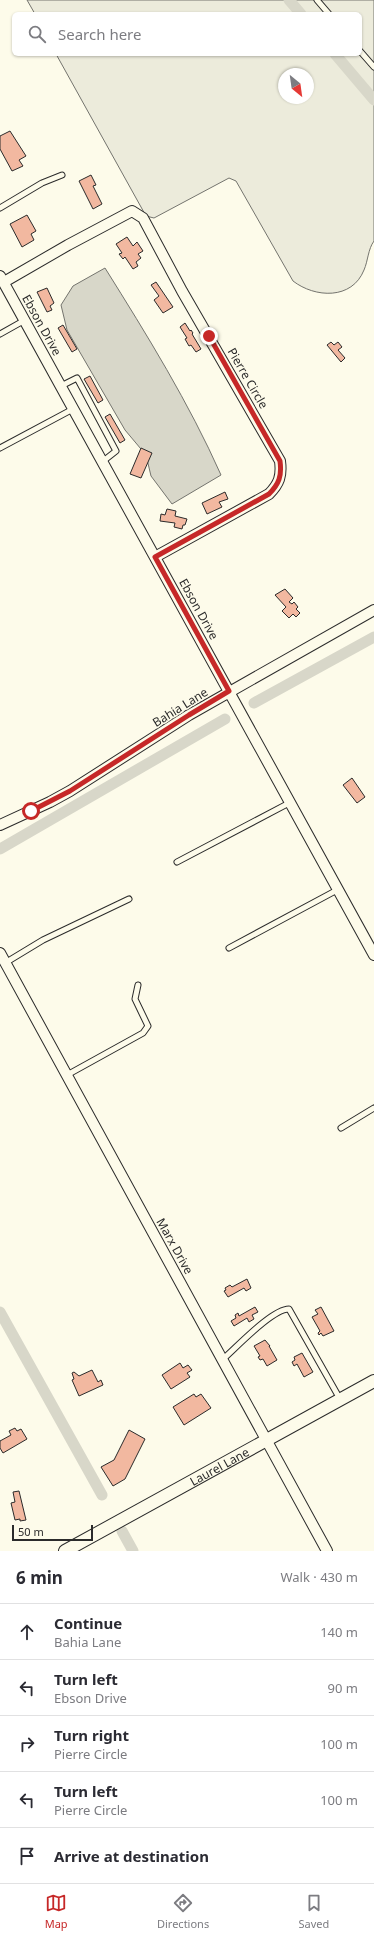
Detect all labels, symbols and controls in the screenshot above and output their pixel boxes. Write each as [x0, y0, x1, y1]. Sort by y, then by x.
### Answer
search box [12, 12, 362, 56]
icon: search [26, 23, 48, 45]
text: Search here [58, 24, 141, 44]
north arrow [278, 68, 314, 104]
street label: Ebson Drive [18, 291, 66, 359]
route end [200, 327, 218, 345]
street label: Pierre Circle [224, 344, 272, 412]
street label: Ebson Drive [175, 575, 223, 643]
street label: Bahia Lane [149, 683, 211, 731]
route start [22, 802, 40, 820]
street label: Marx Drive [153, 1215, 198, 1277]
street label: Laurel Lane [186, 1443, 252, 1489]
scale bar [12, 1523, 93, 1542]
text: 50 m [18, 1524, 44, 1539]
text: 6 min [16, 1566, 63, 1589]
text: Walk · 430 m [280, 1568, 358, 1586]
text: Continue [54, 1613, 122, 1633]
icon: ahead [16, 1621, 38, 1643]
text: 140 m [320, 1623, 358, 1641]
text: Bahia Lane [54, 1633, 121, 1651]
text: Turn left [54, 1669, 118, 1689]
icon: left [16, 1677, 38, 1699]
text: 90 m [328, 1679, 358, 1697]
text: Ebson Drive [54, 1689, 127, 1707]
text: Turn right [54, 1725, 129, 1745]
icon: right [16, 1733, 38, 1755]
text: 100 m [320, 1735, 358, 1753]
text: Pierre Circle [54, 1745, 127, 1763]
text: Turn left [54, 1781, 118, 1801]
icon: left [16, 1789, 38, 1811]
text: 100 m [320, 1791, 358, 1809]
text: Pierre Circle [54, 1801, 127, 1819]
icon: arrive [16, 1845, 38, 1867]
text: Arrive at destination [54, 1846, 209, 1866]
tab: Map [45, 1892, 68, 1931]
tab: Directions [157, 1892, 209, 1931]
tab: Saved [299, 1892, 329, 1931]

